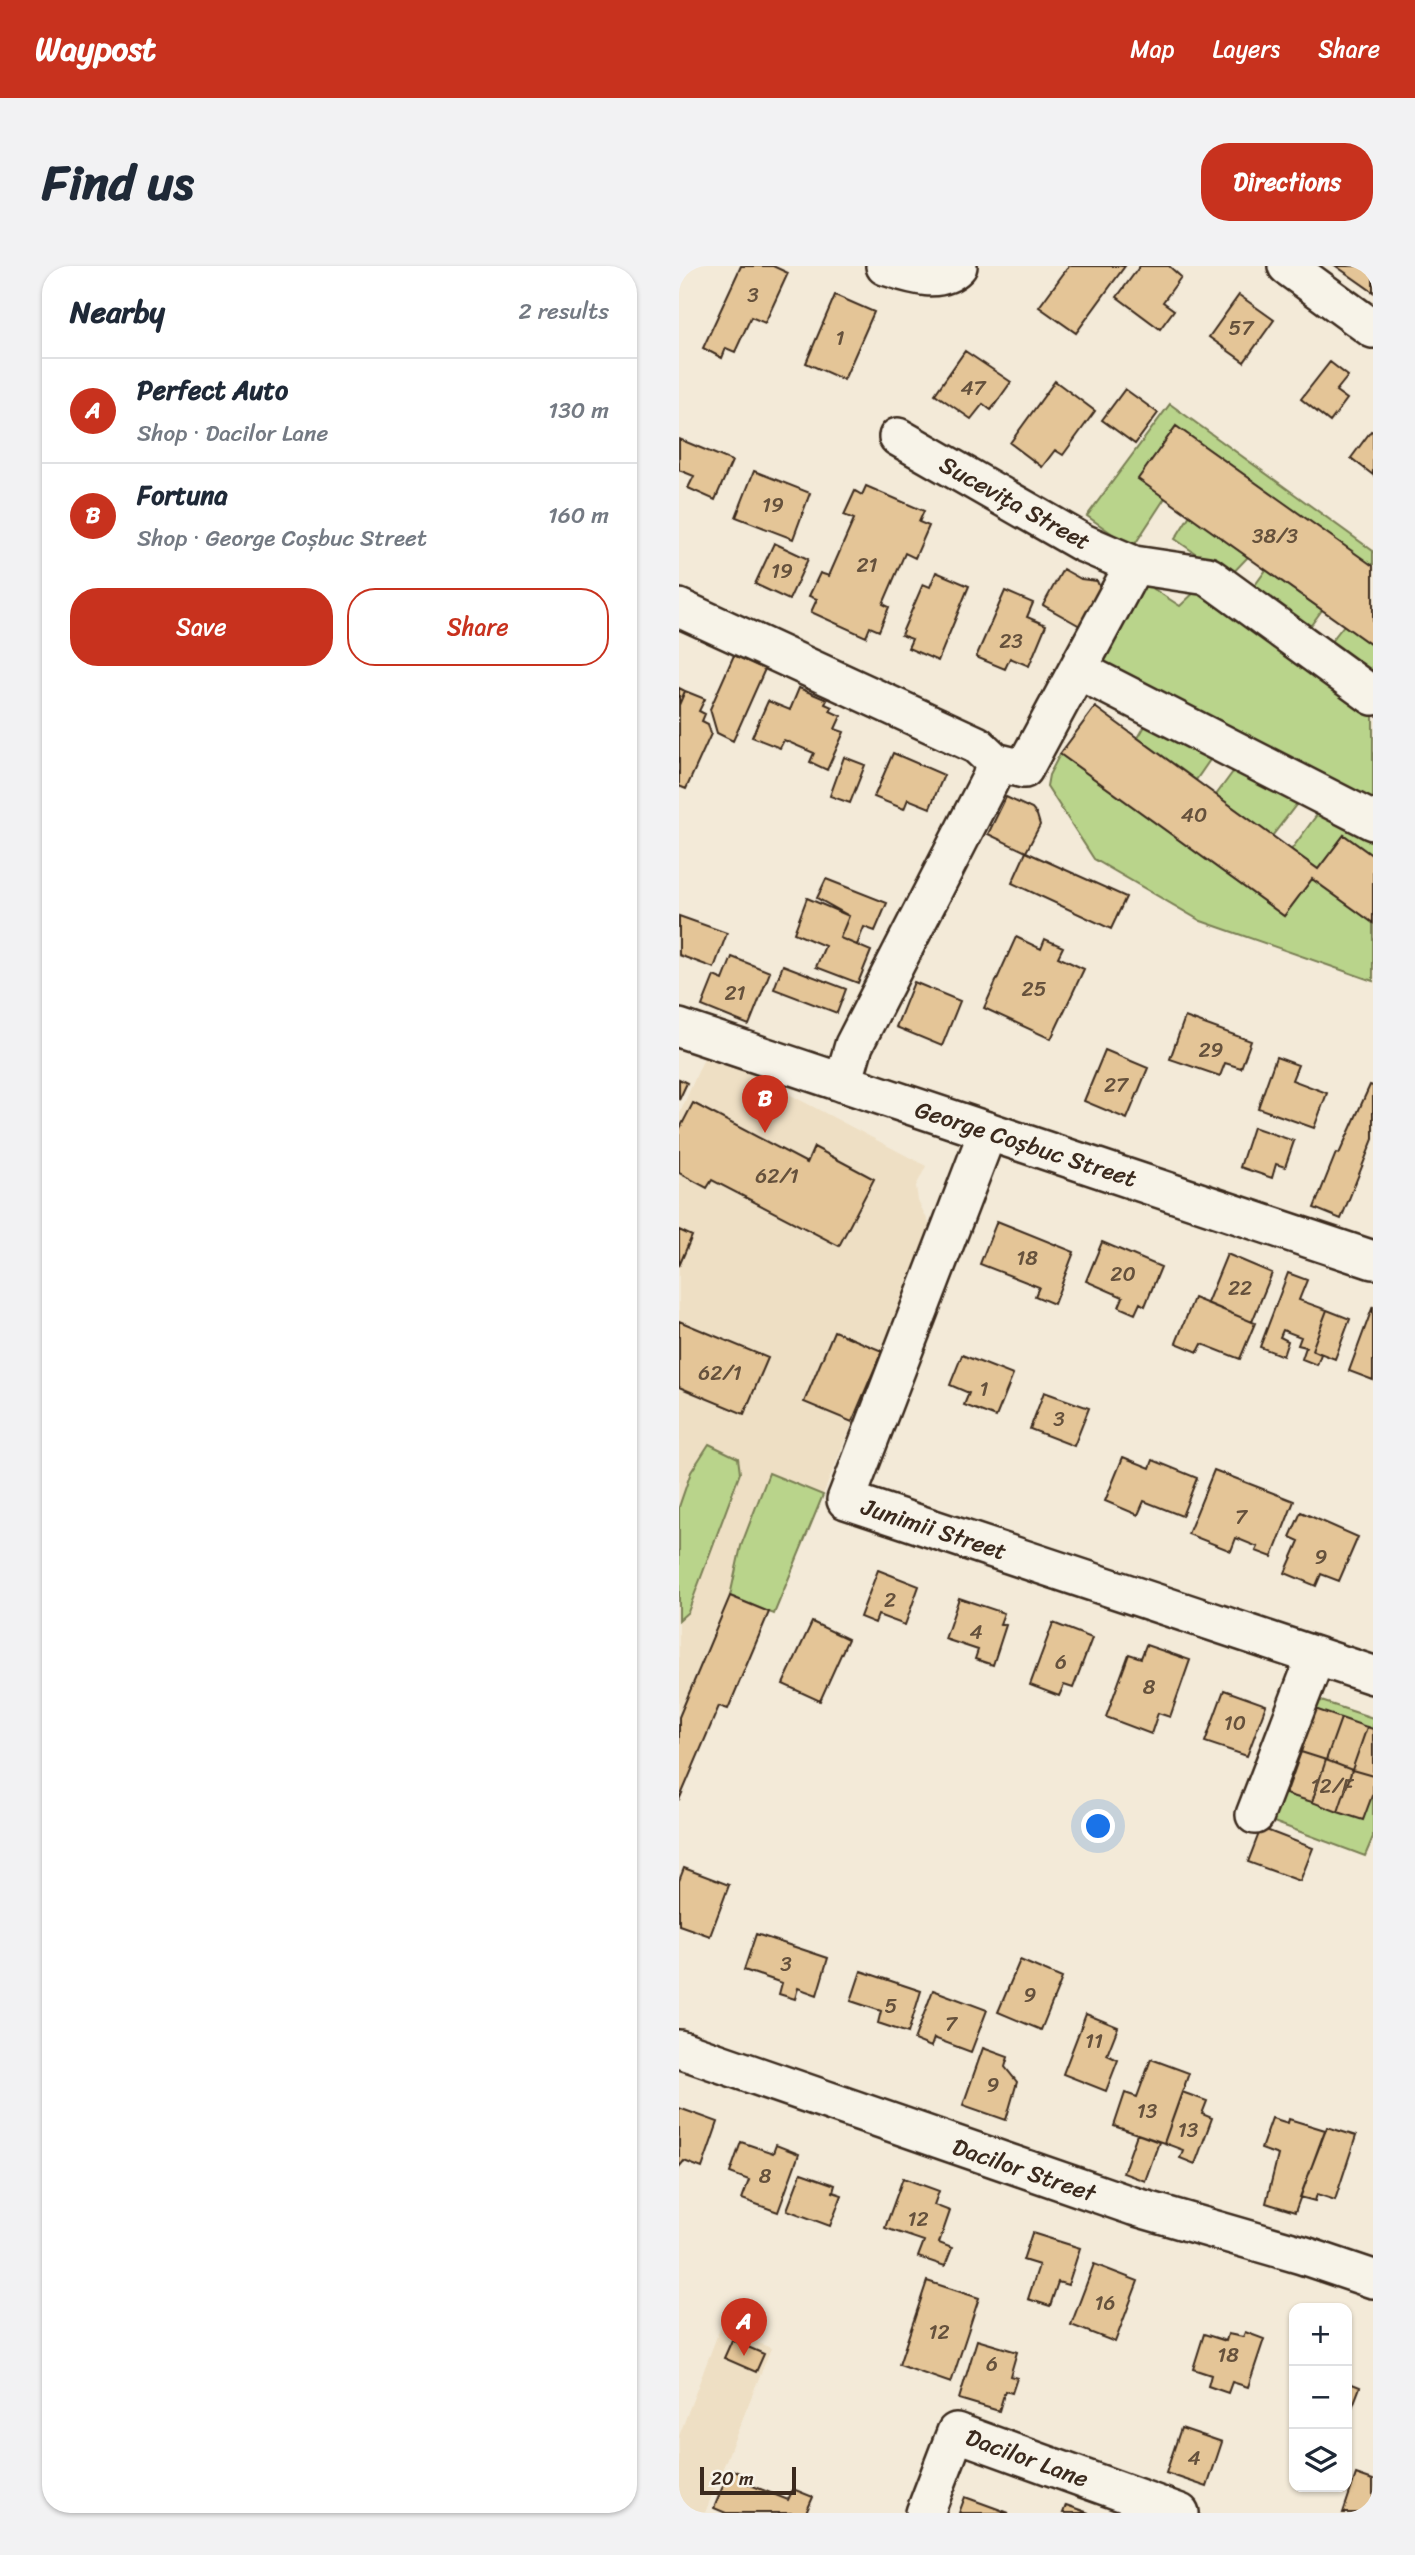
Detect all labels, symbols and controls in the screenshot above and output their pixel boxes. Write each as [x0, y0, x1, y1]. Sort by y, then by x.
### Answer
text: Waypost [35, 20, 156, 78]
text: Map [1130, 28, 1175, 70]
text: Layers [1213, 28, 1280, 70]
text: Share [1318, 28, 1380, 70]
text: Find us [42, 139, 194, 226]
button: Directions [1201, 143, 1373, 221]
house number: 3 [747, 276, 759, 314]
text: Nearby [70, 285, 165, 339]
text: 2 results [518, 291, 609, 332]
house number: 57 [1229, 309, 1255, 347]
house number: 1 [835, 319, 845, 357]
text: Perfect Auto [137, 367, 288, 413]
house number: 47 [960, 369, 988, 407]
text: A [85, 390, 101, 431]
text: 130 m [548, 390, 609, 431]
text: Shop · Dacilor Lane [137, 413, 328, 454]
street label: Sucevița Street [931, 444, 1099, 562]
text: Fortuna [137, 472, 228, 518]
house number: 19 [762, 486, 784, 524]
text: B [86, 495, 100, 536]
text: 160 m [548, 495, 609, 536]
house number: 38/3 [1252, 517, 1299, 555]
text: Shop · George Coșbuc Street [137, 518, 427, 559]
house number: 21 [856, 546, 878, 584]
house number: 19 [771, 552, 793, 590]
button: Save [70, 588, 333, 666]
button: Share [347, 588, 609, 666]
house number: 23 [999, 622, 1023, 660]
house number: 40 [1181, 796, 1207, 834]
house number: 25 [1022, 970, 1047, 1008]
house number: 21 [724, 974, 746, 1012]
house number: 29 [1198, 1031, 1224, 1069]
house number: 27 [1104, 1066, 1130, 1104]
pin: B [742, 1075, 788, 1133]
street label: George Coșbuc Street [910, 1088, 1142, 1200]
house number: 62/1 [755, 1157, 799, 1195]
house number: 18 [1016, 1239, 1038, 1277]
house number: 20 [1110, 1255, 1136, 1293]
house number: 22 [1228, 1269, 1252, 1307]
house number: 62/1 [698, 1354, 742, 1392]
house number: 1 [979, 1370, 989, 1408]
house number: 3 [1053, 1400, 1065, 1438]
street label: Junimii Street [855, 1485, 1012, 1572]
house number: 7 [1235, 1498, 1249, 1536]
house number: 9 [1315, 1538, 1328, 1576]
house number: 2 [884, 1581, 896, 1619]
house number: 4 [969, 1613, 983, 1651]
house number: 6 [1055, 1643, 1067, 1681]
house number: 8 [1143, 1668, 1156, 1706]
house number: 10 [1224, 1704, 1246, 1742]
house number: 12/F [1311, 1767, 1355, 1805]
your location [1081, 1809, 1115, 1843]
house number: 3 [780, 1945, 792, 1983]
house number: 9 [1024, 1976, 1037, 2014]
house number: 5 [885, 1987, 898, 2025]
house number: 7 [945, 2005, 959, 2043]
house number: 11 [1085, 2022, 1103, 2060]
house number: 9 [987, 2066, 1000, 2104]
house number: 13 [1137, 2092, 1158, 2130]
house number: 13 [1178, 2111, 1199, 2149]
street label: Dacilor Street [946, 2126, 1103, 2215]
house number: 8 [759, 2157, 772, 2195]
house number: 12 [907, 2200, 929, 2238]
house number: 16 [1095, 2284, 1115, 2322]
pin: A [721, 2298, 767, 2356]
map controls [1289, 2303, 1352, 2492]
button: + [1289, 2303, 1352, 2366]
house number: 12 [928, 2313, 950, 2351]
house number: 18 [1217, 2336, 1239, 2374]
house number: 6 [986, 2345, 998, 2383]
button: − [1289, 2366, 1352, 2429]
street label: Dacilor Lane [960, 2416, 1094, 2500]
button: layers [1289, 2429, 1352, 2492]
house number: 4 [1187, 2439, 1201, 2477]
text: 20 m [711, 2462, 754, 2495]
scale bar [700, 2464, 796, 2496]

